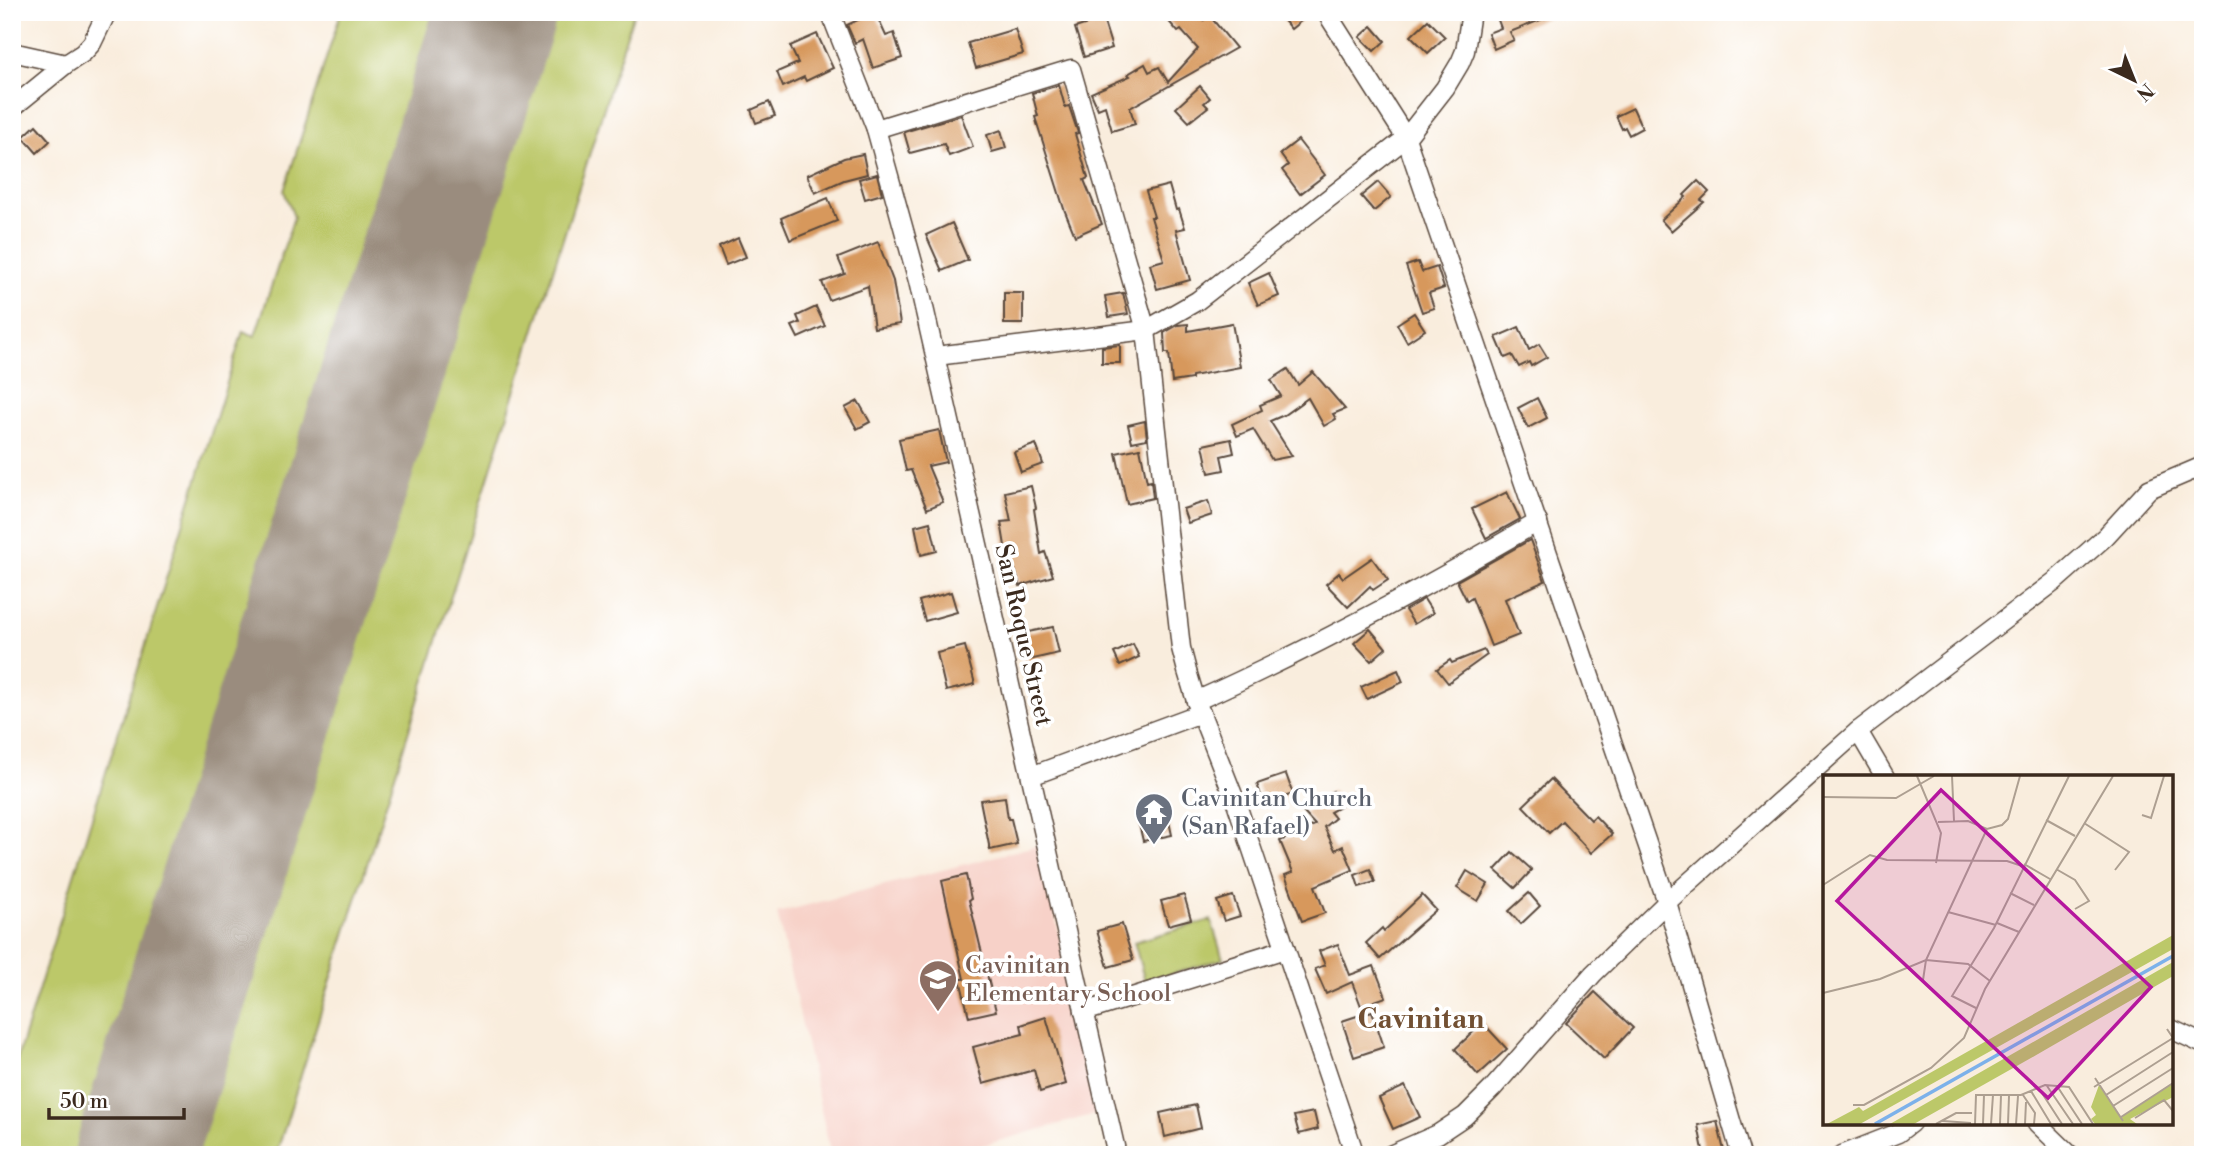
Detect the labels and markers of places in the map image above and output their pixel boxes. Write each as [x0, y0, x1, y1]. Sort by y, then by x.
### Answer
place label: Cavinitan Church (San Rafael) [1181, 784, 1372, 842]
temple icon: Cavinitan Church (San Rafael) [1133, 791, 1175, 846]
place label: Cavinitan Elementary School [965, 951, 1171, 1009]
school or university icon: Cavinitan Elementary School [917, 958, 959, 1013]

